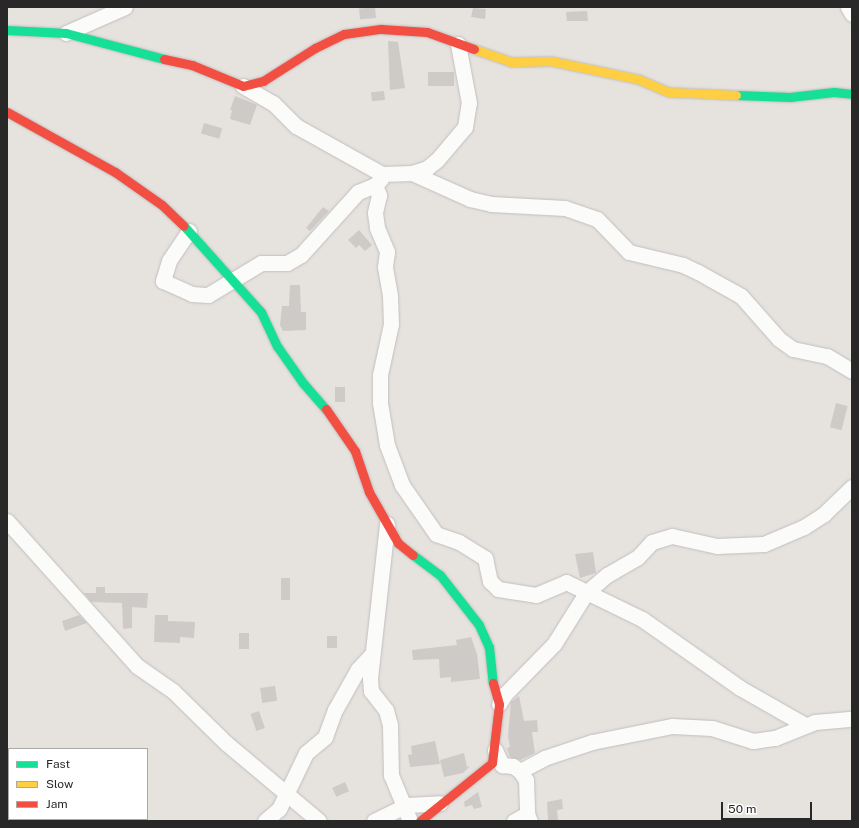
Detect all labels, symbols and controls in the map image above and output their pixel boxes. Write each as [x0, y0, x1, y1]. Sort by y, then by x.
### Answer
legend [8, 748, 148, 820]
text: Fast [46, 757, 70, 771]
text: Slow [46, 777, 73, 791]
scale bar [723, 794, 814, 820]
text: Jam [46, 797, 68, 811]
text: 50 m [728, 802, 756, 816]

